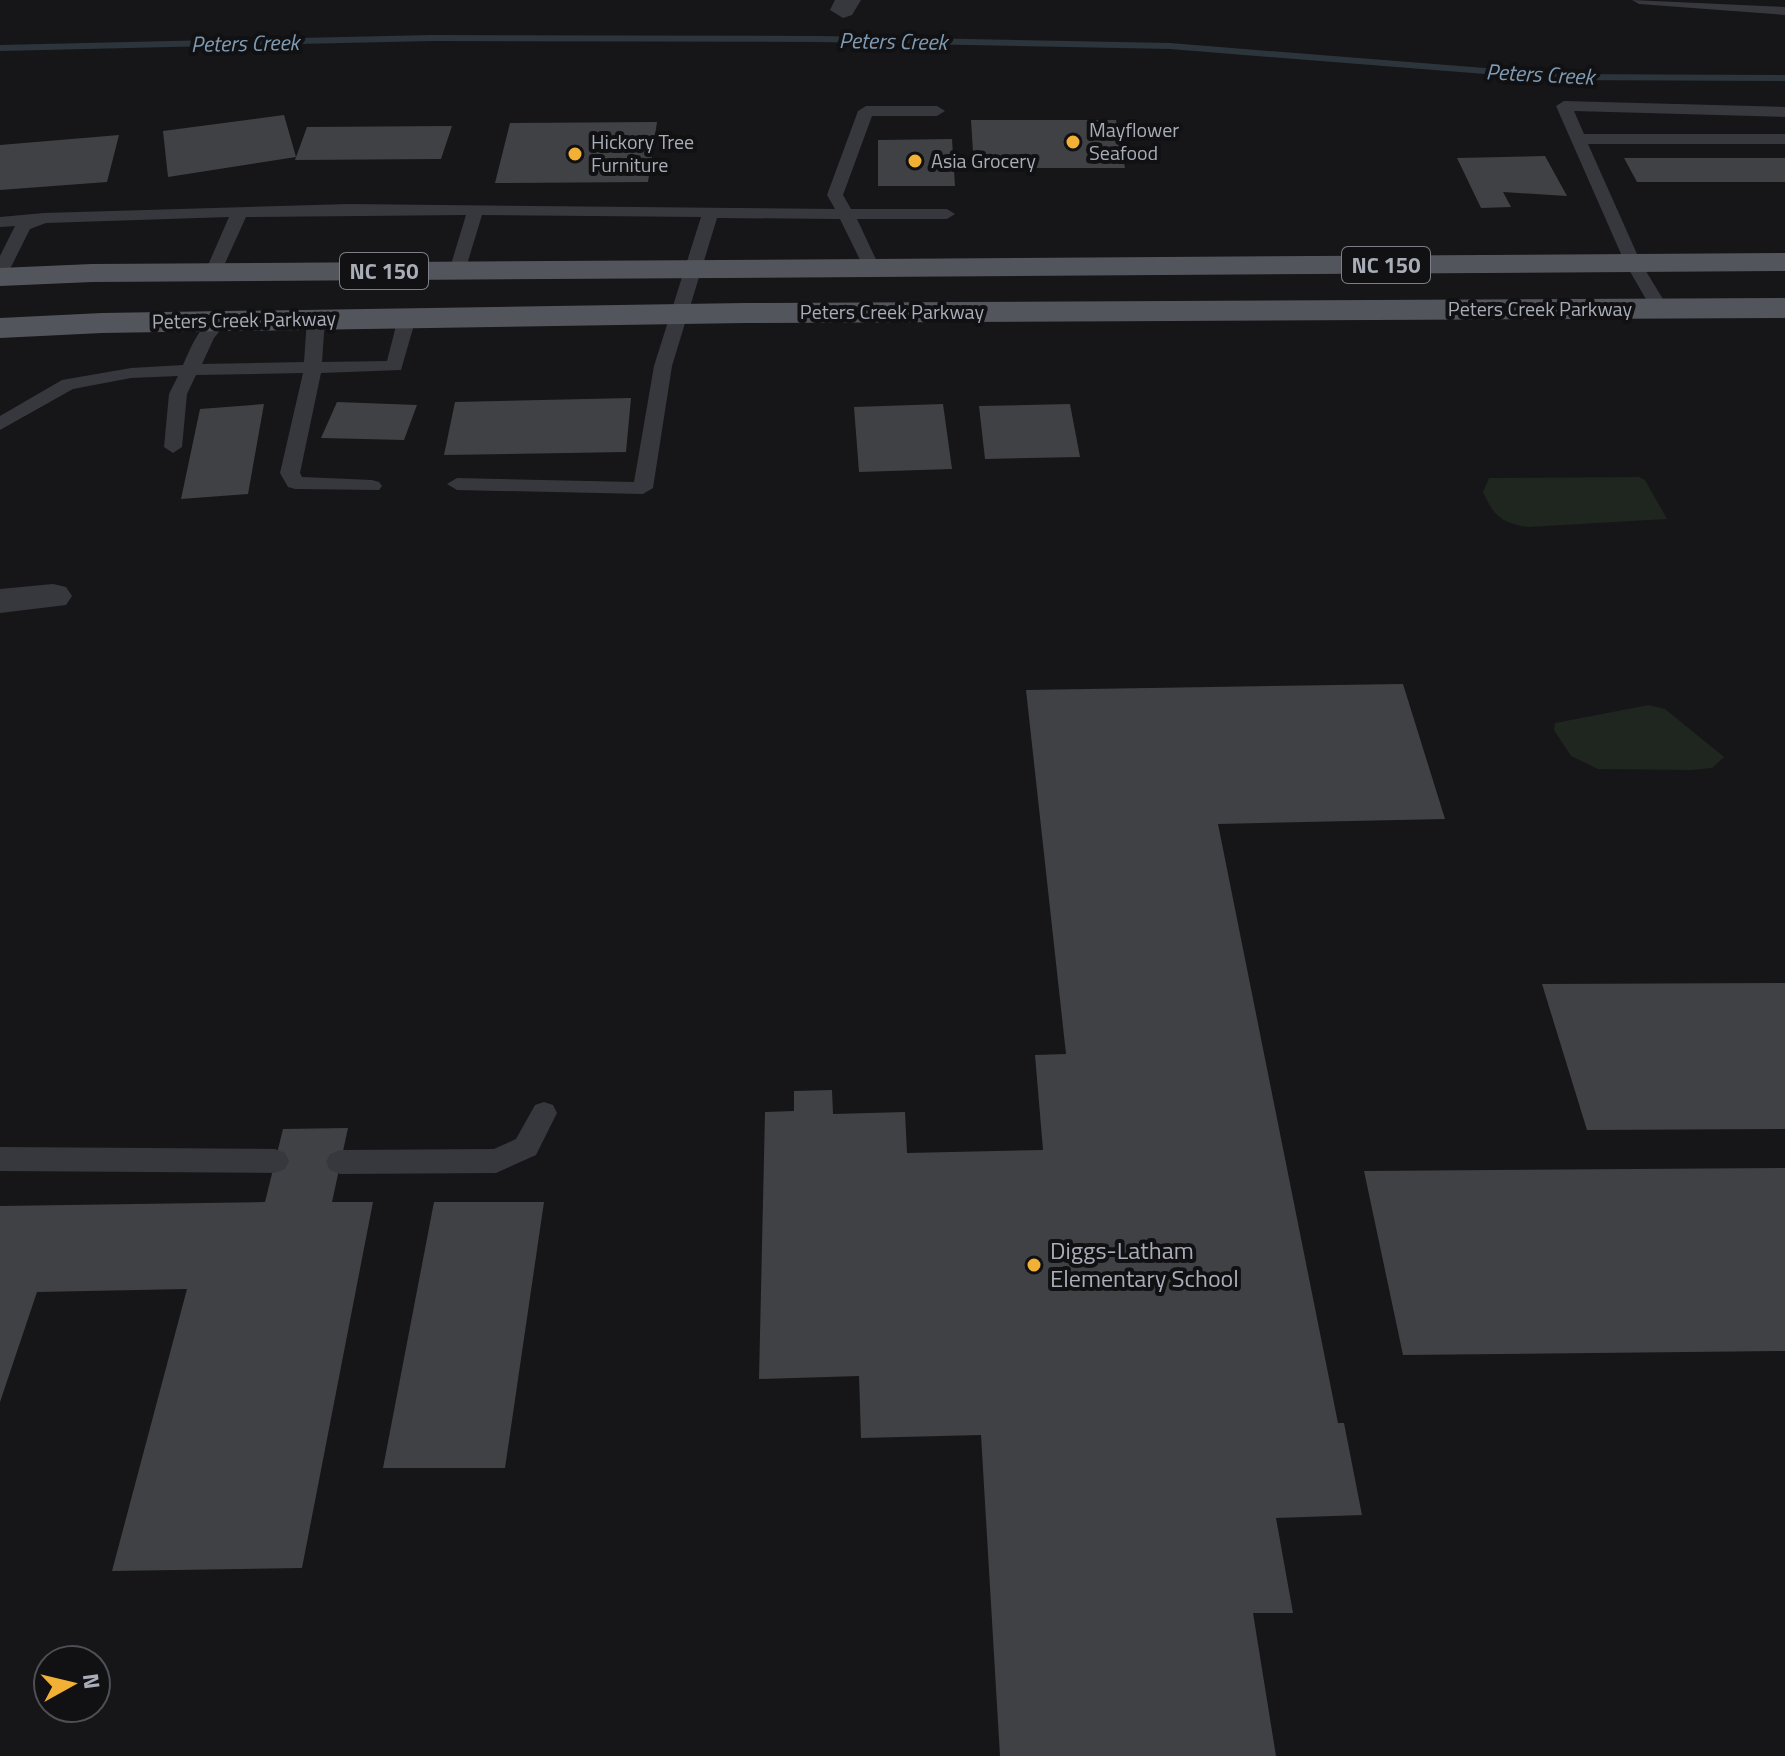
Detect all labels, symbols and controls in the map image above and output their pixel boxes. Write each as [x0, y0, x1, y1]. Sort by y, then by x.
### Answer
water label: Peters Creek [838, 23, 950, 59]
water label: Peters Creek [190, 25, 302, 61]
water label: Peters Creek [1485, 54, 1597, 94]
place label: Mayflower Seafood [1089, 114, 1179, 168]
place label: Hickory Tree Furniture [591, 126, 694, 180]
marker: Mayflower Seafood [1064, 133, 1082, 151]
marker: Hickory Tree Furniture [566, 145, 584, 163]
place label: Asia Grocery [931, 145, 1036, 176]
marker: Asia Grocery [906, 152, 924, 170]
road number: NC 150 [1342, 247, 1430, 283]
road number: NC 150 [340, 253, 428, 289]
street label: Peters Creek Parkway [1448, 293, 1632, 324]
street label: Peters Creek Parkway [800, 296, 984, 327]
street label: Peters Creek Parkway [152, 302, 337, 337]
place label: Diggs-Latham Elementary School [1050, 1232, 1239, 1296]
marker: Diggs-Latham Elementary School [1025, 1256, 1043, 1274]
north arrow [32, 1644, 112, 1724]
text: N [74, 1671, 110, 1691]

